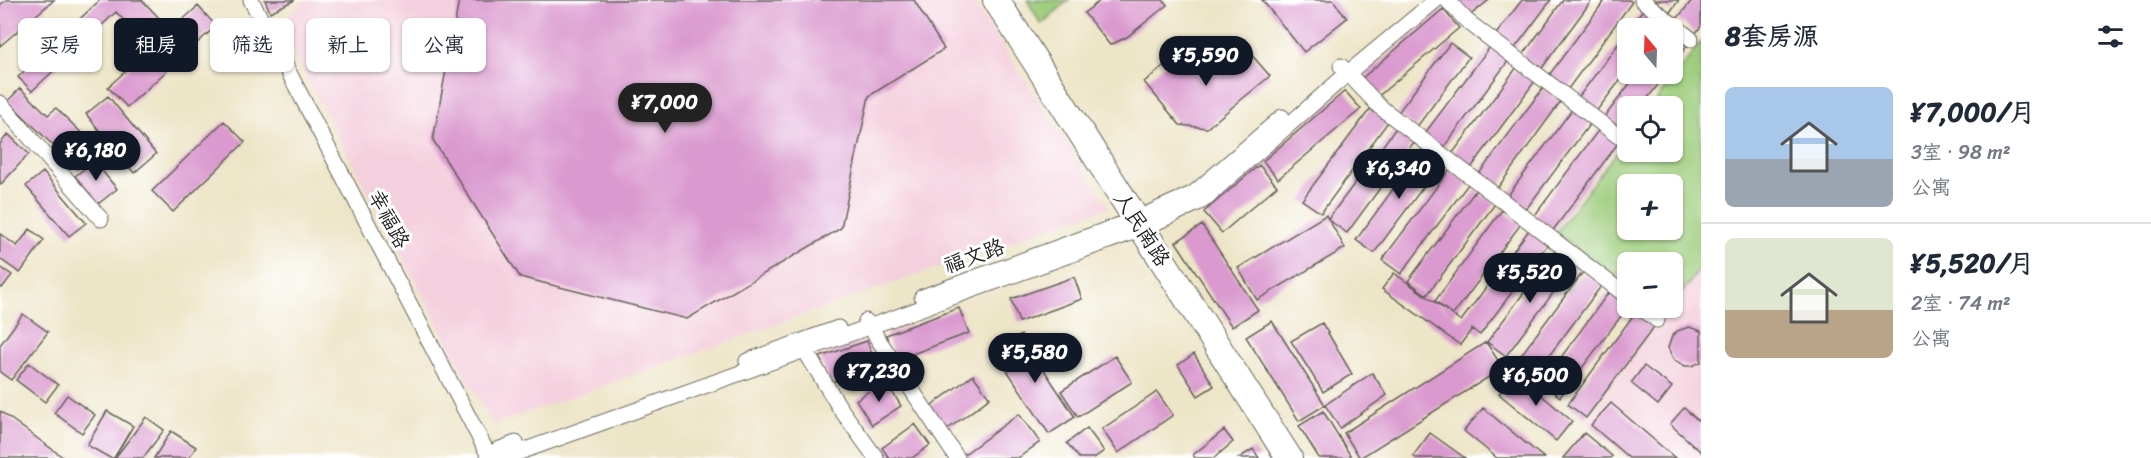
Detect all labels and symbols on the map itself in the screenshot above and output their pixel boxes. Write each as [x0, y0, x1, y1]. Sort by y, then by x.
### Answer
north arrow [1617, 18, 1683, 84]
pin: ¥5,590 [1157, 36, 1255, 87]
pin: ¥7,000 [616, 83, 714, 134]
pin: ¥6,180 [47, 131, 145, 182]
pin: ¥6,340 [1350, 149, 1448, 200]
street label: 幸福路 [357, 182, 421, 256]
street label: 人民南路 [1103, 183, 1181, 275]
street label: 福文路 [938, 227, 1010, 285]
pin: ¥5,520 [1481, 253, 1579, 304]
pin: ¥5,580 [986, 333, 1084, 384]
pin: ¥7,230 [830, 352, 928, 403]
pin: ¥6,500 [1487, 356, 1585, 407]

